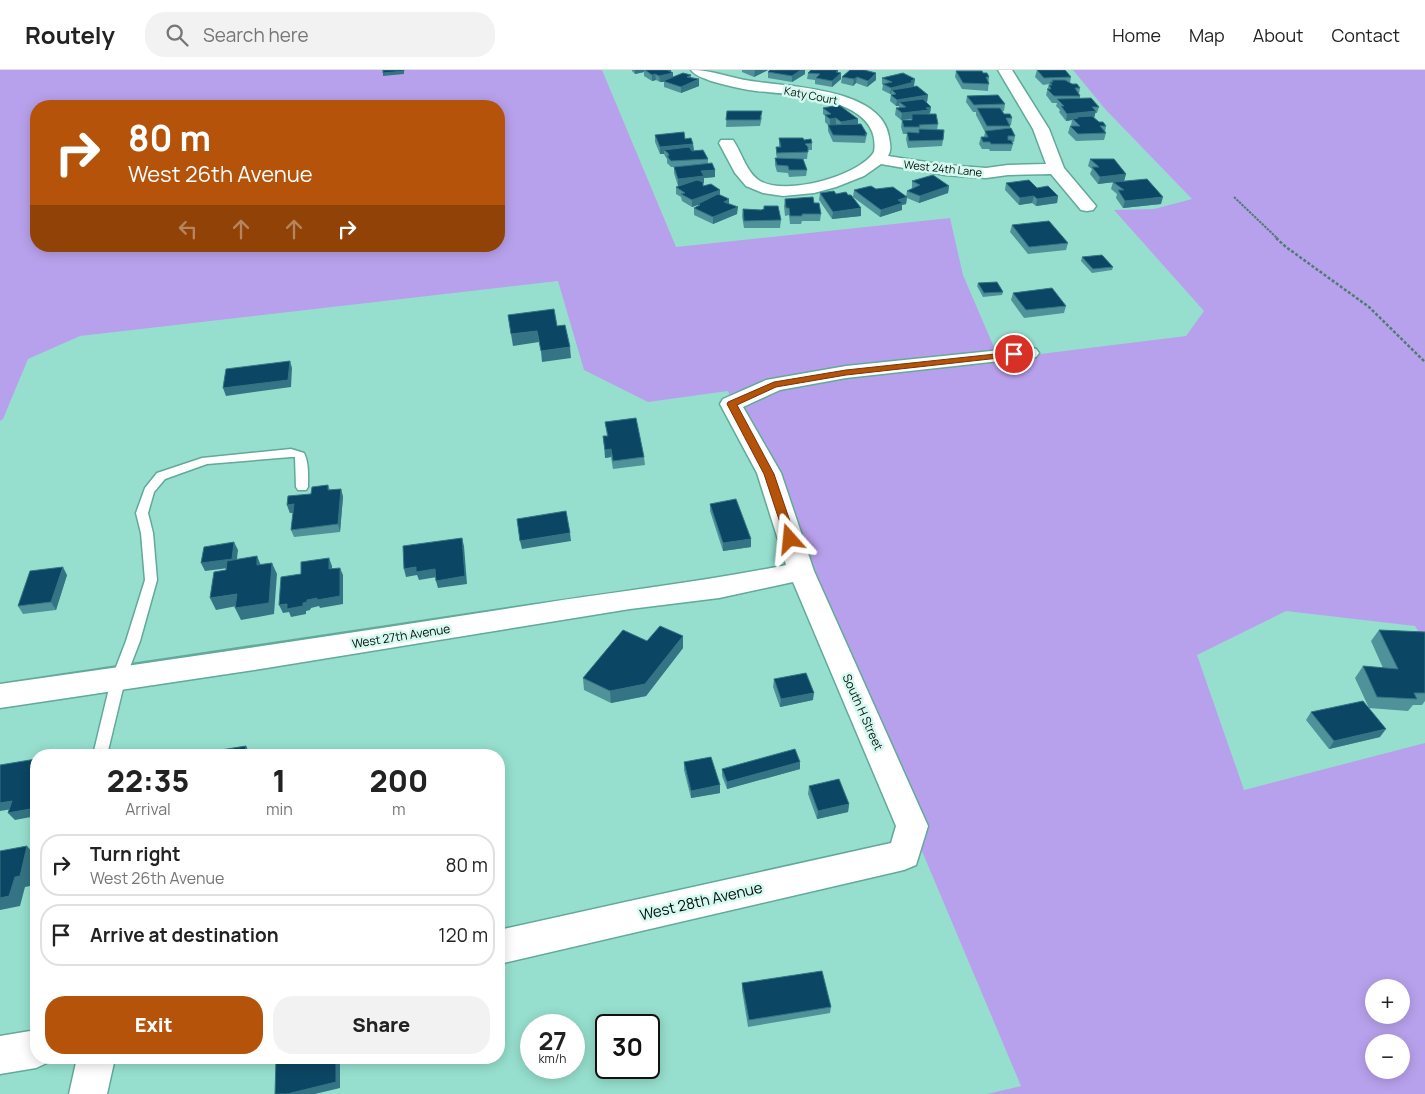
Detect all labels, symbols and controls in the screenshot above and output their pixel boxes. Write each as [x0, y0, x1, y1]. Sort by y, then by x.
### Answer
search box [145, 12, 495, 57]
text: Routely [25, 18, 115, 51]
icon: search [163, 21, 191, 49]
text: Search here [203, 22, 309, 48]
text: Home [1112, 23, 1161, 47]
text: Map [1189, 23, 1225, 47]
text: About [1253, 23, 1303, 47]
text: Contact [1331, 23, 1400, 47]
street label: Katy Court [783, 82, 839, 108]
text: 80 m [128, 114, 211, 162]
icon: right [45, 120, 110, 185]
street label: West 24th Lane [903, 156, 984, 180]
text: West 26th Avenue [128, 159, 313, 189]
icon: left [174, 215, 202, 243]
icon: ahead [227, 215, 255, 243]
icon: ahead [280, 215, 308, 243]
icon: right [333, 215, 361, 243]
pin [993, 333, 1035, 375]
icon: arrive [1000, 340, 1028, 368]
position arrow [763, 512, 815, 564]
street label: West 27th Avenue [351, 620, 451, 652]
street label: South H Street [839, 671, 887, 753]
text: 22:35 [107, 760, 189, 801]
text: 1 [273, 760, 286, 801]
text: 200 [370, 760, 428, 801]
text: Arrival [125, 798, 171, 820]
text: min [266, 798, 293, 820]
text: m [392, 798, 406, 820]
text: Turn right [90, 841, 180, 867]
icon: right [47, 851, 75, 879]
text: 80 m [445, 852, 488, 878]
text: West 26th Avenue [90, 867, 224, 889]
street label: West 28th Avenue [638, 877, 765, 925]
icon: arrive [47, 921, 75, 949]
text: Arrive at destination [90, 922, 279, 948]
text: 120 m [438, 922, 488, 948]
map controls [1365, 979, 1410, 1079]
button: + [1365, 979, 1410, 1024]
button: Exit [45, 996, 263, 1054]
button: Share [273, 996, 490, 1054]
speed limit sign: 30 [595, 1014, 660, 1079]
text: 27 [538, 1023, 567, 1058]
button: − [1365, 1034, 1410, 1079]
text: km/h [539, 1050, 566, 1067]

